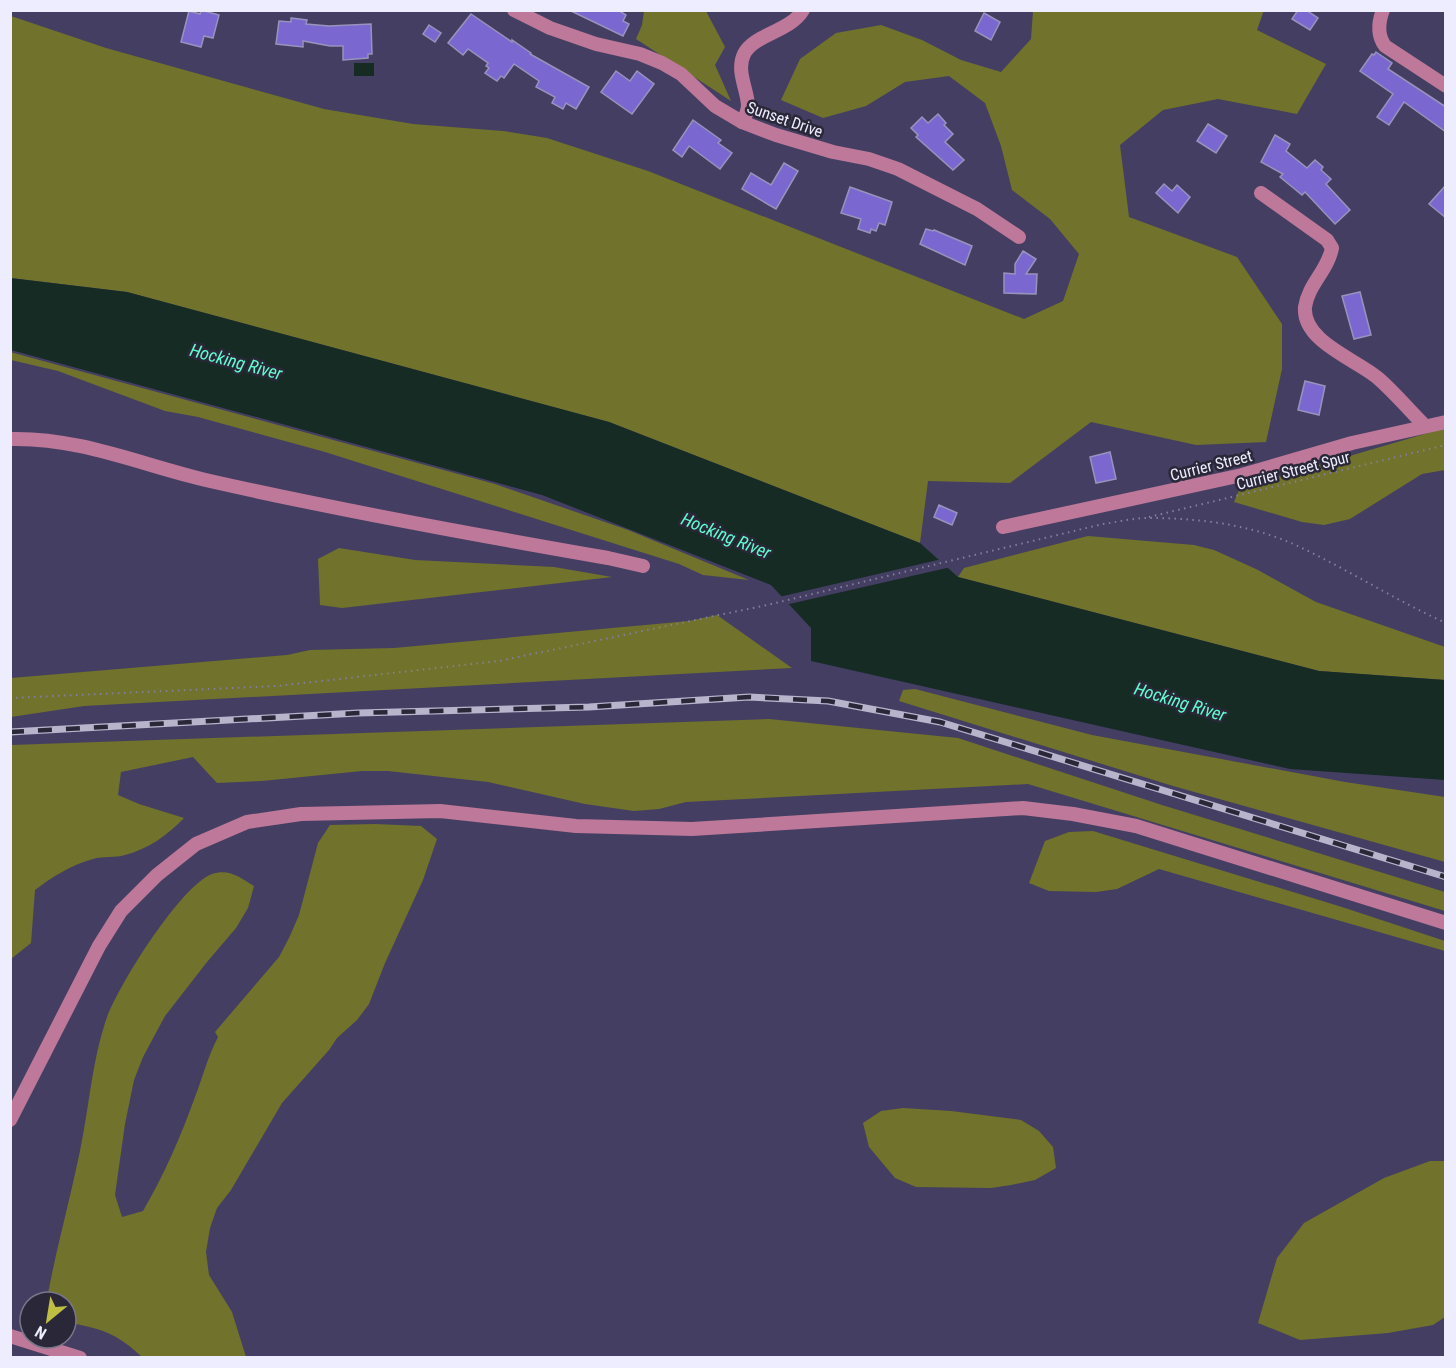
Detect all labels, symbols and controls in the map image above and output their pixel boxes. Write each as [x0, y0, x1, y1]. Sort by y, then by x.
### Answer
street label: Sunset Drive [744, 98, 825, 141]
water label: Hocking River [188, 339, 285, 384]
street label: Currier Street [1168, 446, 1254, 485]
street label: Currier Street Spur [1234, 447, 1352, 494]
water label: Hocking River [678, 508, 775, 563]
water label: Hocking River [1132, 678, 1229, 726]
north arrow [18, 1290, 78, 1350]
text: N [32, 1322, 50, 1343]

